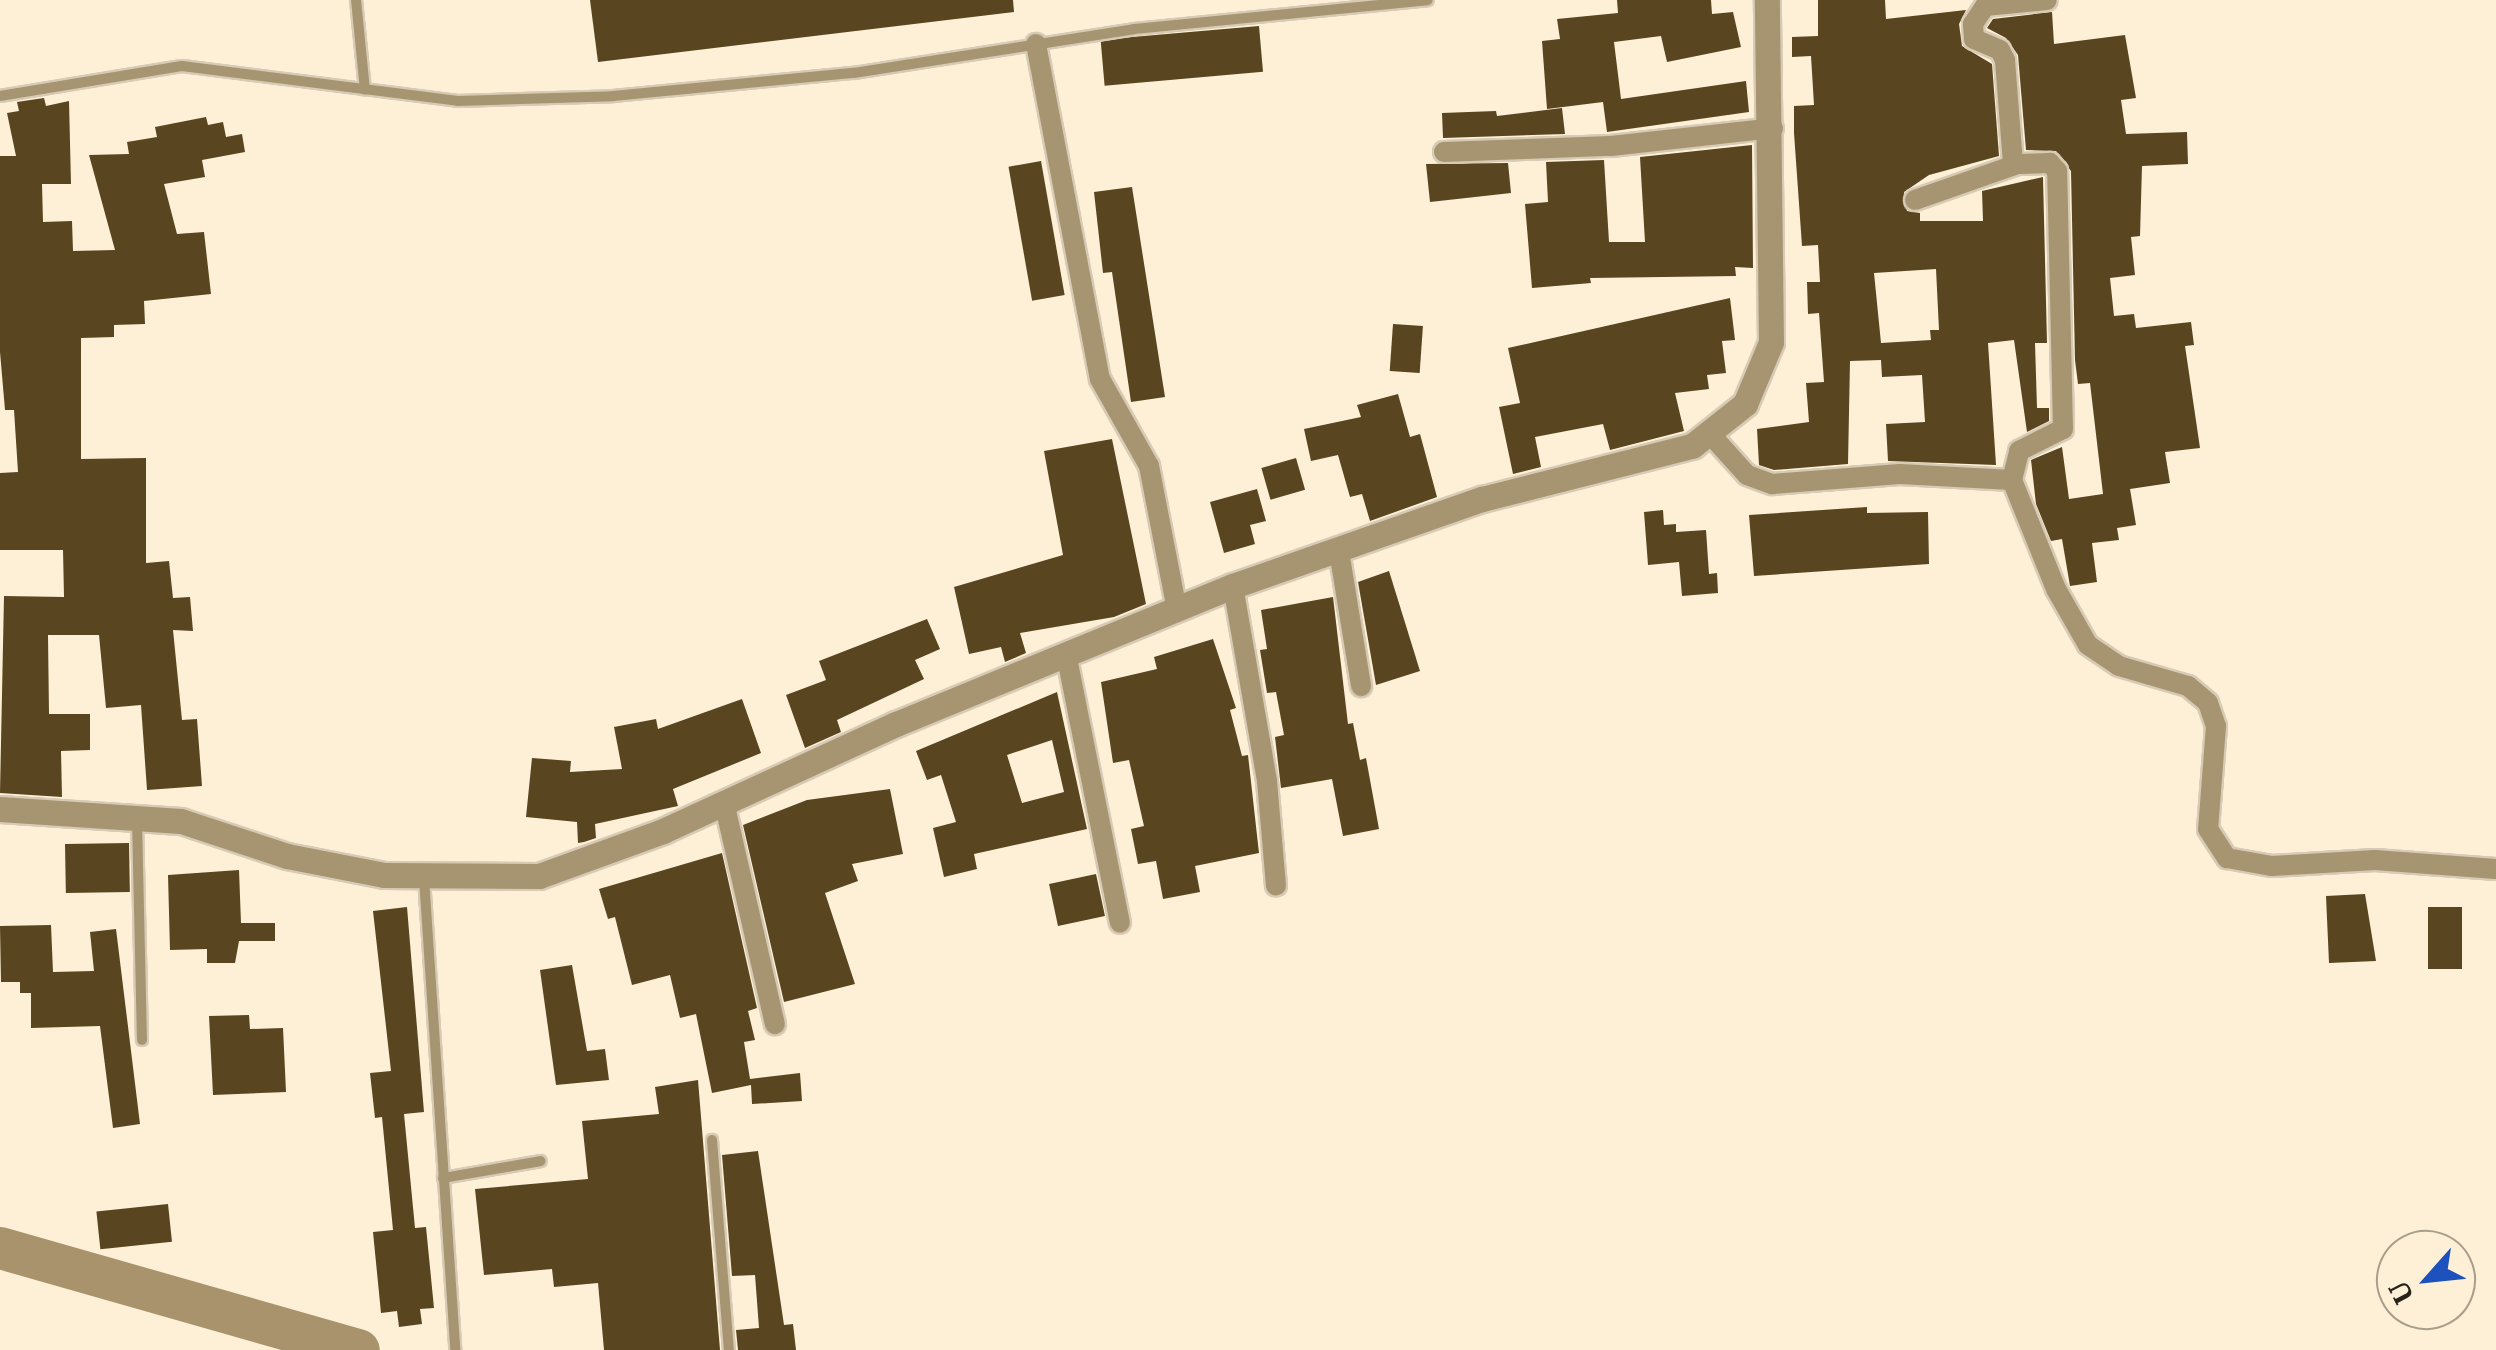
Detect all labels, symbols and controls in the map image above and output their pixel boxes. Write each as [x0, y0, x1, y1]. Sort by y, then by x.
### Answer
north arrow [2376, 1230, 2476, 1330]
text: U [2379, 1275, 2422, 1311]

